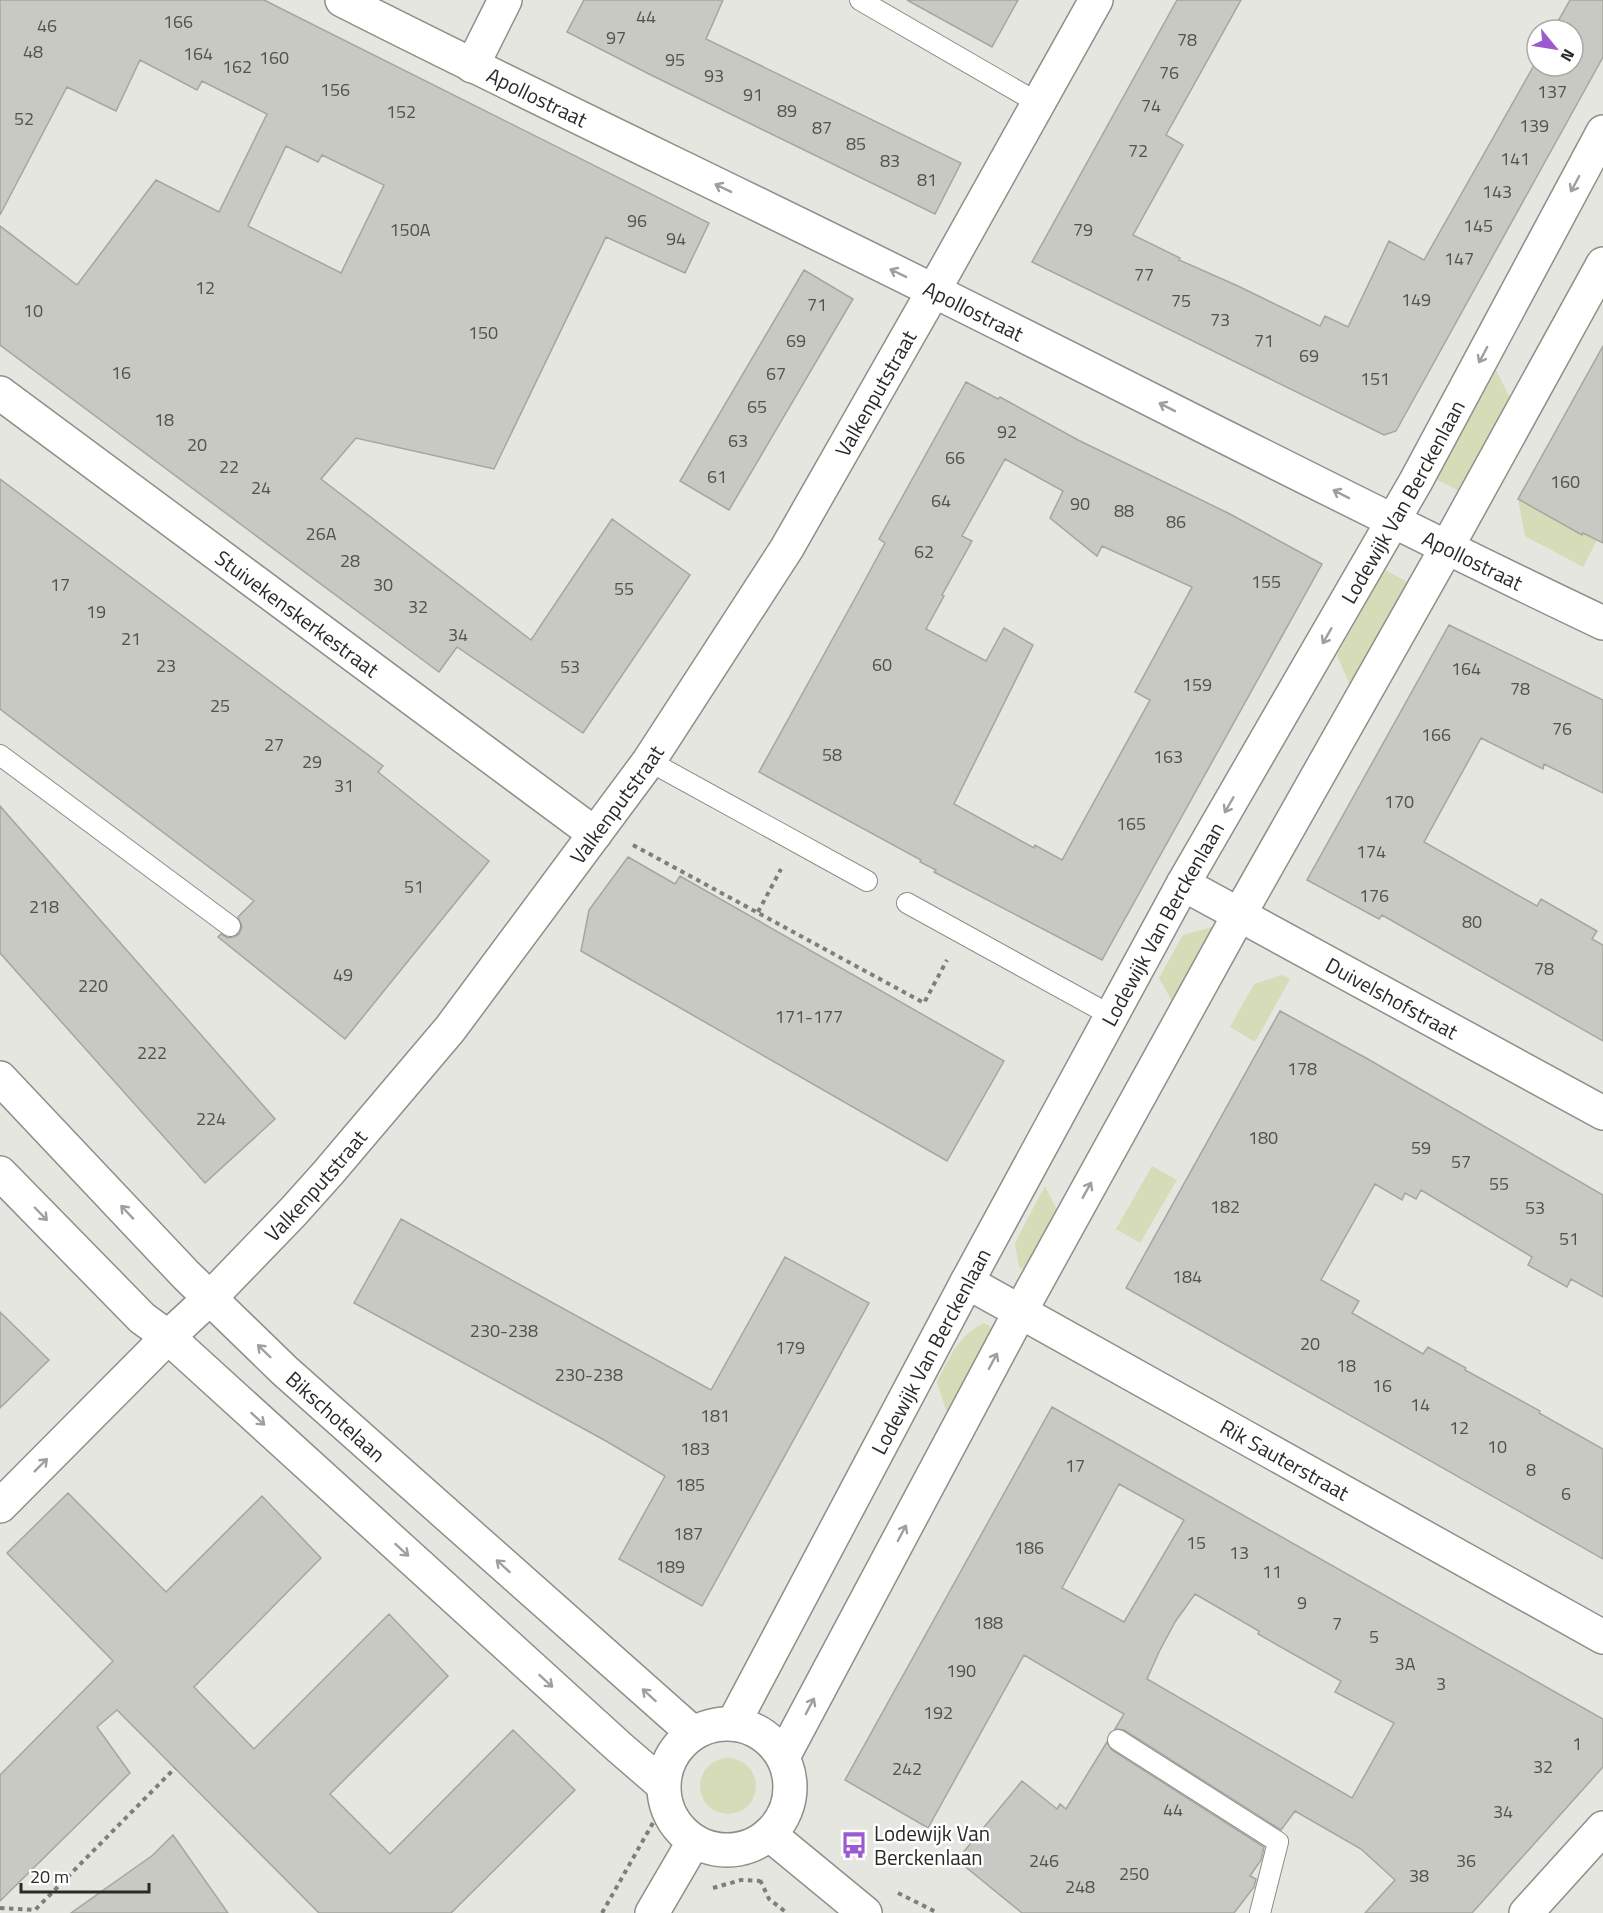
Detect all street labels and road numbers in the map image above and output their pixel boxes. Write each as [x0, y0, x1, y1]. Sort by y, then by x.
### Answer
street label: Apollostraat [482, 59, 593, 135]
street label: Apollostraat [918, 272, 1030, 350]
street label: Valkenputstraat [826, 323, 924, 462]
street label: Lodewijk Van Berckenlaan [1333, 394, 1473, 609]
street label: Apollostraat [1417, 522, 1529, 599]
street label: Stuivekenskerkestraat [208, 542, 387, 685]
street label: Valkenputstraat [562, 738, 672, 871]
street label: Lodewijk Van Berckenlaan [1093, 816, 1232, 1032]
street label: Duivelshofstraat [1320, 949, 1465, 1047]
street label: Valkenputstraat [257, 1122, 375, 1249]
street label: Lodewijk Van Berckenlaan [863, 1242, 998, 1460]
street label: Bikschotelaan [279, 1363, 393, 1469]
street label: Rik Sauterstraat [1214, 1410, 1356, 1509]

